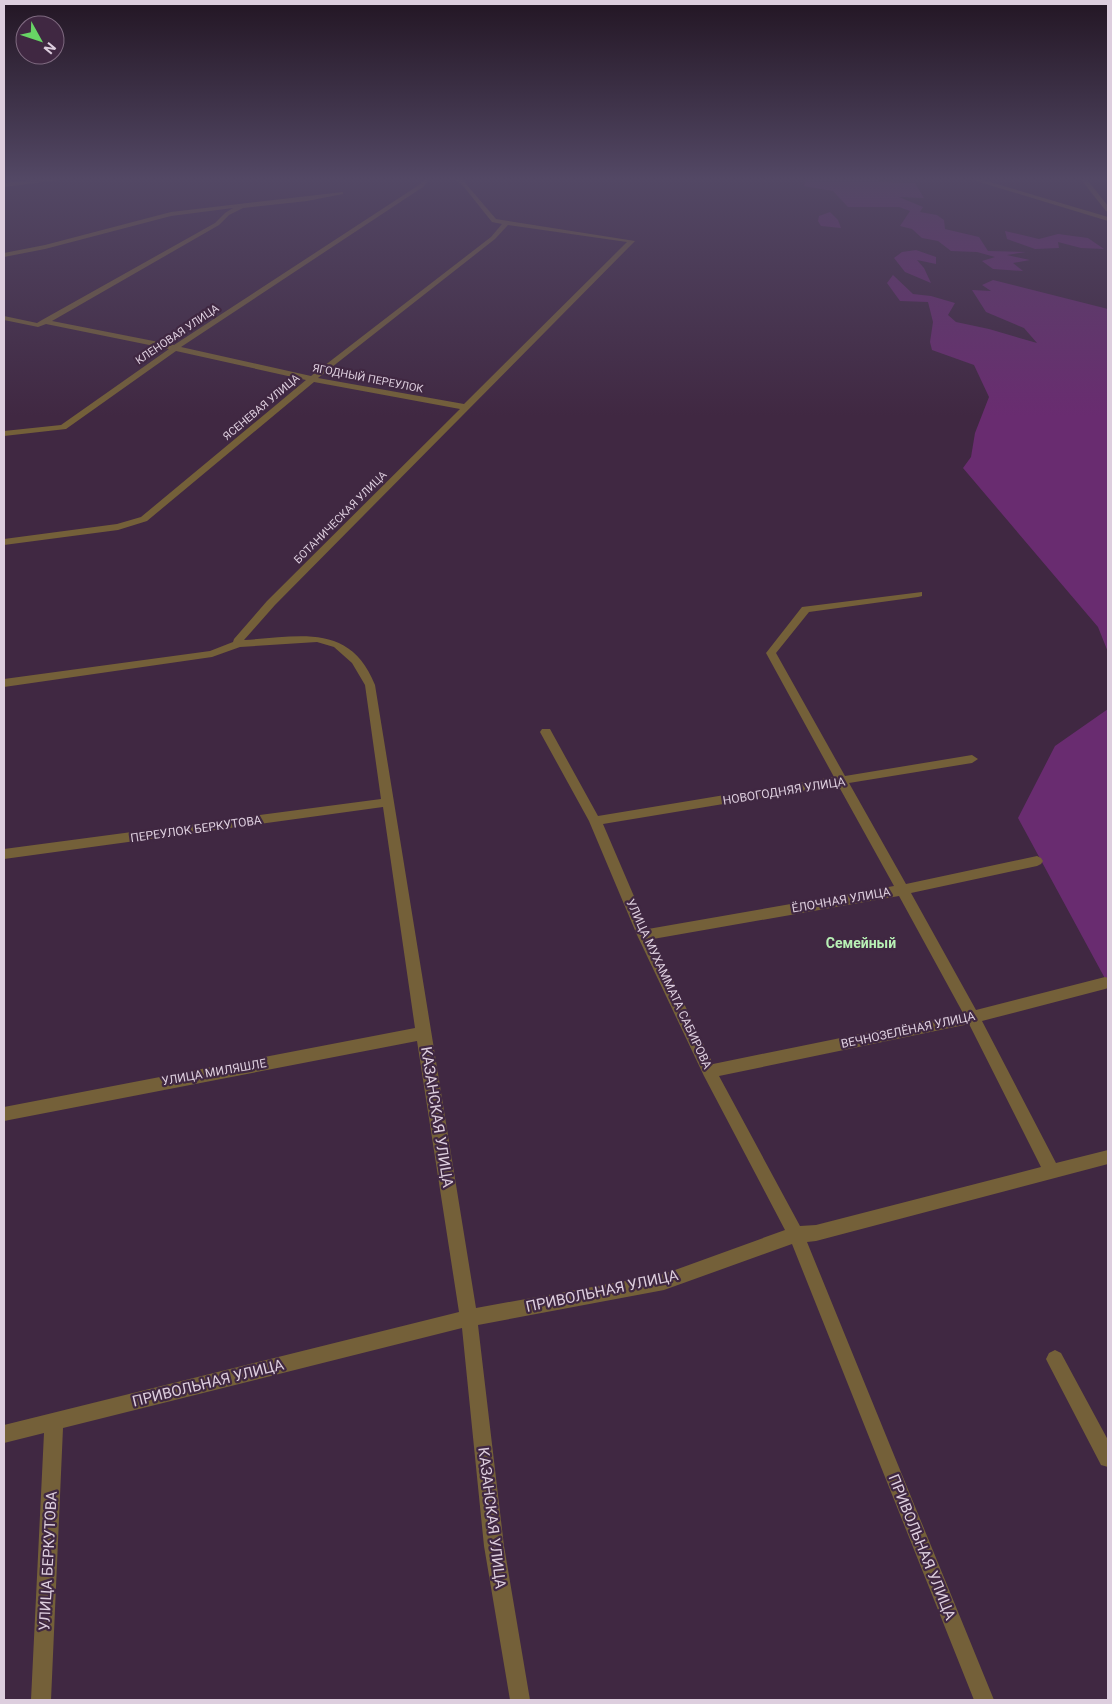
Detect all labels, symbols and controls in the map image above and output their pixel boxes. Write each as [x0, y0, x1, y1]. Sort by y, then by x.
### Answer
north arrow [15, 15, 65, 65]
text: N [41, 39, 59, 57]
street label: КЛЕНОВАЯ УЛИЦА [133, 301, 222, 367]
street label: ЯГОДНЫЙ ПЕРЕУЛОК [311, 361, 425, 396]
street label: ЯСЕНЕВАЯ УЛИЦА [220, 371, 303, 443]
street label: БОТАНИЧЕСКАЯ УЛИЦА [291, 468, 390, 566]
street label: НОВОГОДНЯЯ УЛИЦА [722, 774, 846, 808]
street label: ПЕРЕУЛОК БЕРКУТОВА [130, 813, 263, 845]
street label: ЁЛОЧНАЯ УЛИЦА [790, 883, 892, 916]
street label: УЛИЦА МУХАММАТА САБИРОВА [623, 897, 715, 1071]
district label: Семейный [826, 935, 896, 951]
street label: ВЕЧНОЗЕЛЁНАЯ УЛИЦА [839, 1008, 976, 1051]
street label: КАЗАНСКАЯ УЛИЦА [417, 1045, 457, 1189]
street label: УЛИЦА МИЛЯШЛЕ [161, 1056, 268, 1088]
street label: ПРИВОЛЬНАЯ УЛИЦА [524, 1266, 680, 1316]
street label: ПРИВОЛЬНАЯ УЛИЦА [130, 1355, 286, 1411]
street label: КАЗАНСКАЯ УЛИЦА [474, 1446, 510, 1590]
street label: ПРИВОЛЬНАЯ УЛИЦА [885, 1472, 960, 1623]
street label: УЛИЦА БЕРКУТОВА [35, 1491, 61, 1631]

